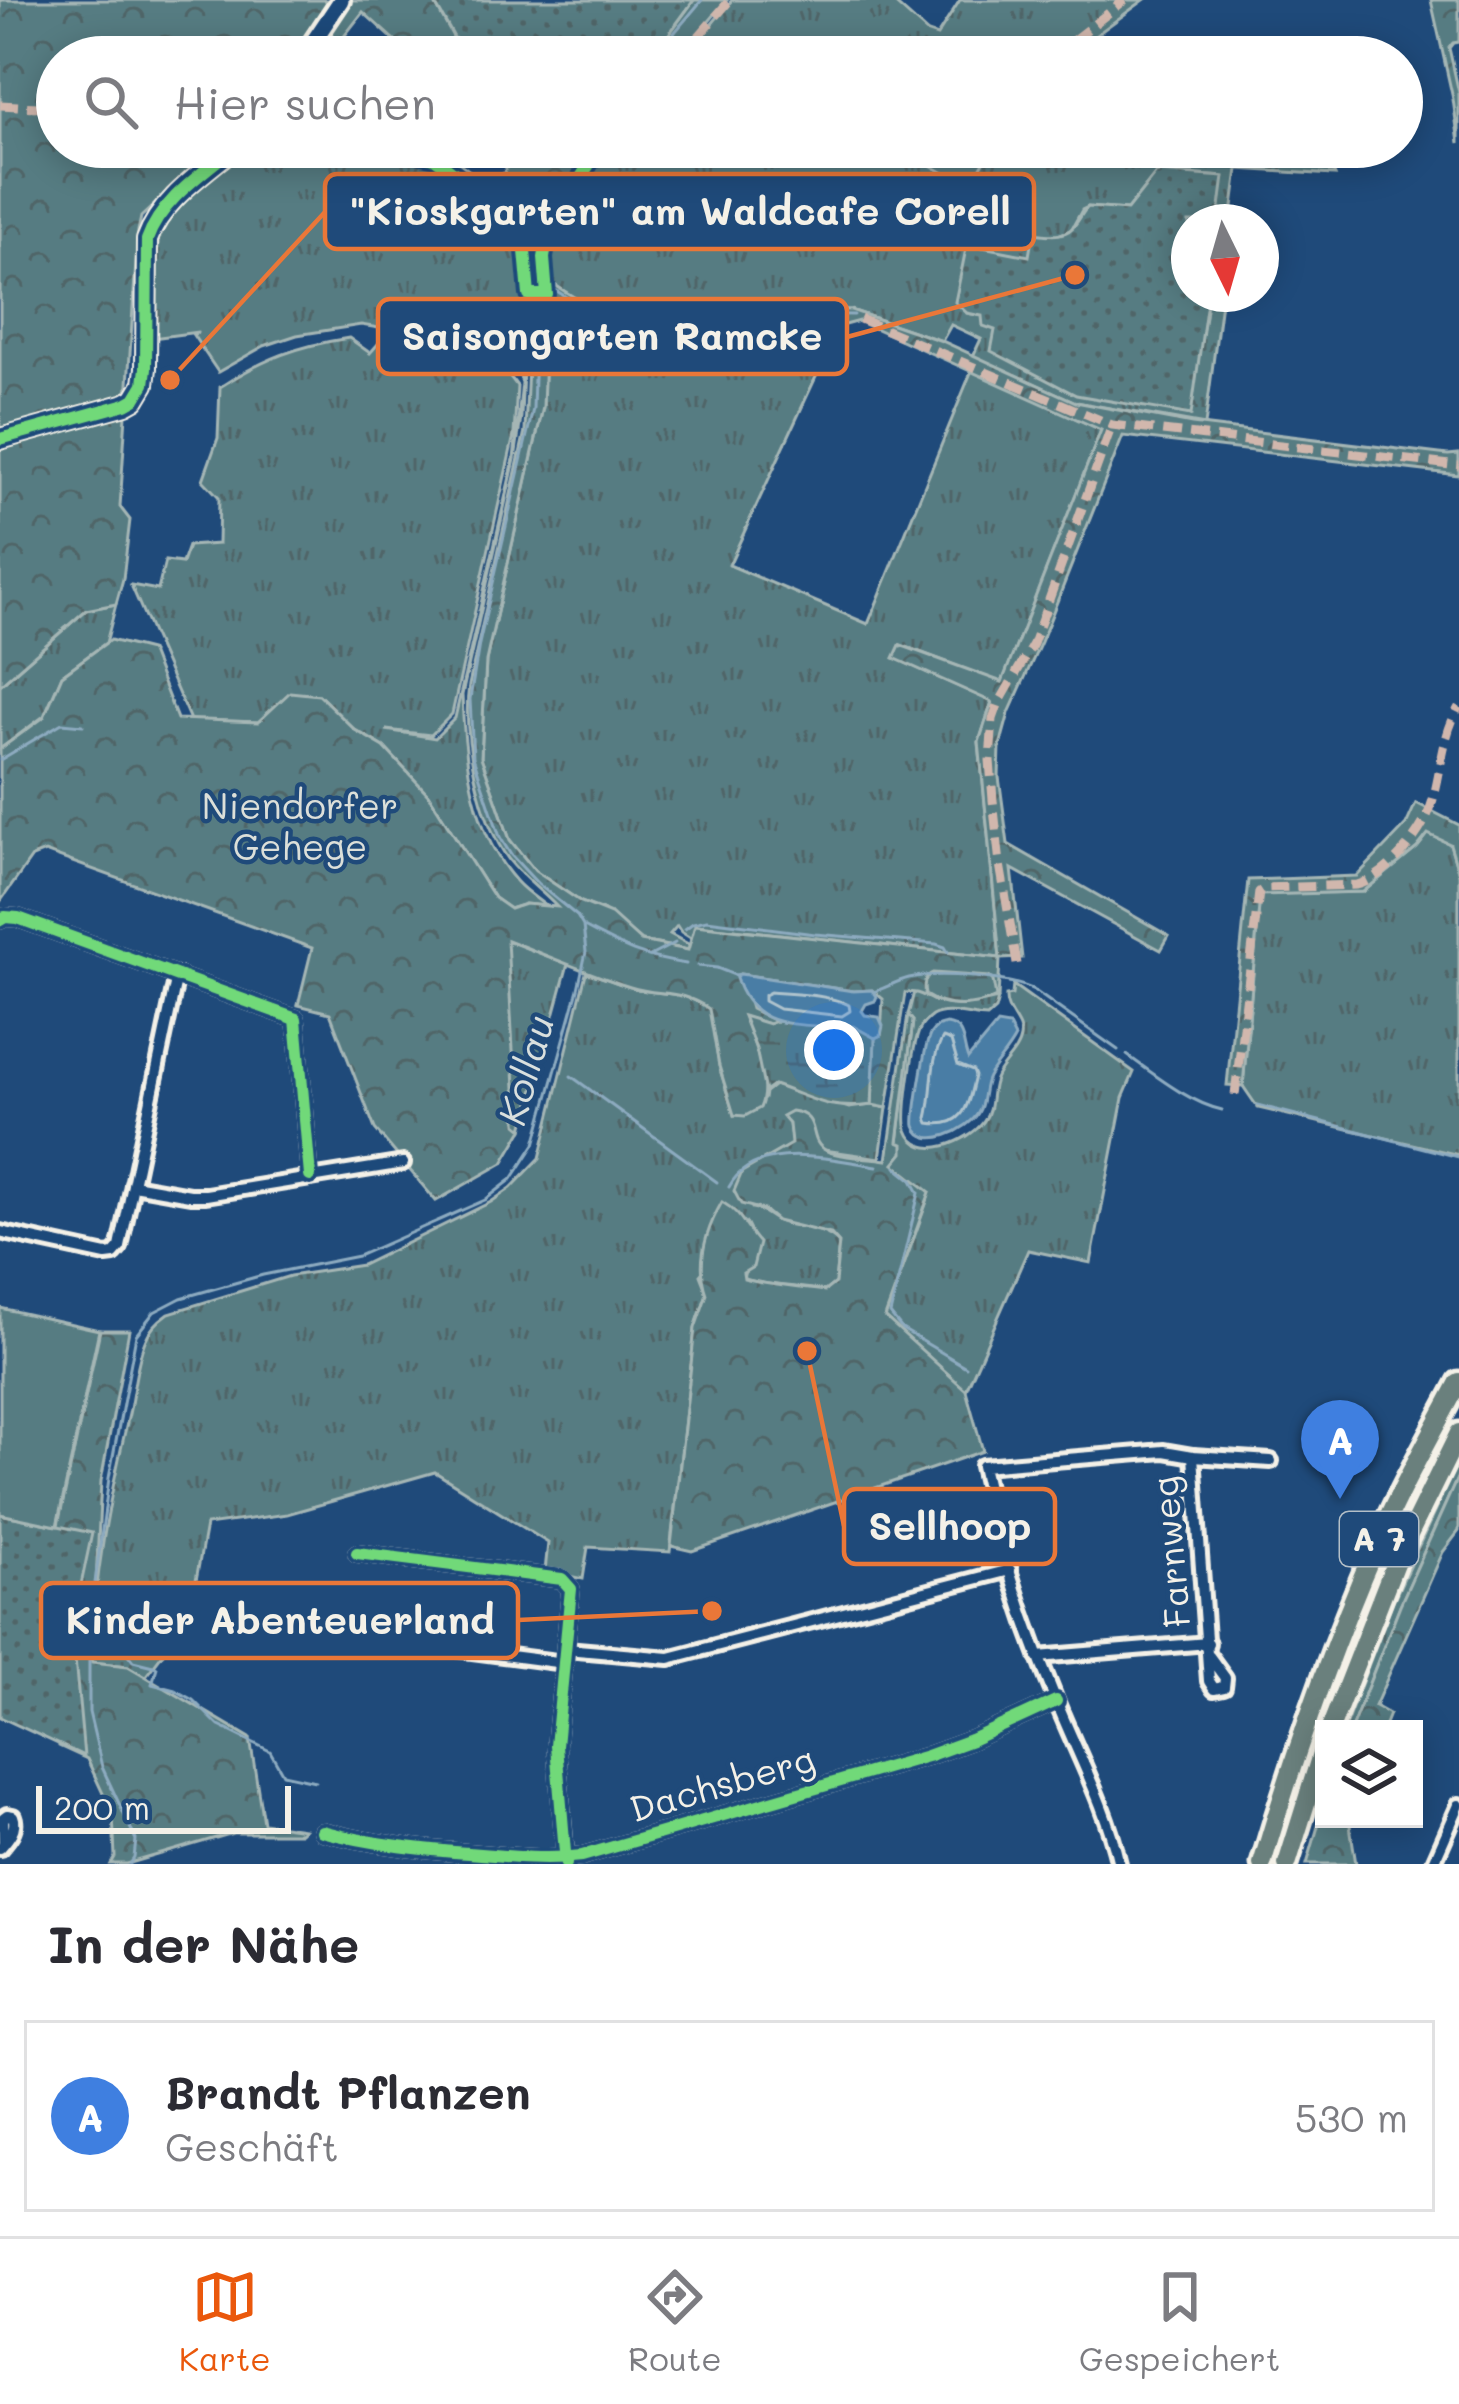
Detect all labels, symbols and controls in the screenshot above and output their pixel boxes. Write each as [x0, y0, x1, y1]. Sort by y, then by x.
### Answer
search box [36, 36, 1423, 168]
icon: search [78, 69, 144, 135]
text: Hier suchen [174, 73, 436, 131]
callout: "Kioskgarten" am Waldcafe Corell [325, 174, 1034, 249]
text: "Kioskgarten" am Waldcafe Corell [349, 184, 1011, 235]
north arrow [1171, 204, 1279, 312]
callout: Saisongarten Ramcke [378, 299, 847, 374]
text: Saisongarten Ramcke [401, 309, 823, 360]
park label: Niendorfer Gehege [202, 781, 398, 869]
water label: Kollau [485, 1009, 565, 1130]
your location [804, 1020, 864, 1080]
pin: A [1301, 1400, 1379, 1499]
street label: Farnweg [1139, 1475, 1200, 1630]
callout: Sellhoop [844, 1489, 1055, 1564]
text: Sellhoop [868, 1499, 1032, 1550]
road number: A 7 [1340, 1512, 1418, 1566]
callout: Kinder Abenteuerland [41, 1583, 518, 1658]
text: Kinder Abenteuerland [65, 1593, 495, 1644]
map controls [1315, 1720, 1423, 1828]
button: layers [1315, 1720, 1423, 1828]
street label: Dachsberg [624, 1734, 820, 1831]
scale bar [36, 1780, 291, 1833]
text: 200 m [54, 1785, 150, 1828]
text: In der Nähe [48, 1909, 359, 1976]
text: Brandt Pflanzen [165, 2062, 531, 2120]
text: A [76, 2091, 104, 2142]
text: 530 m [1295, 2091, 1408, 2142]
text: Geschäft [165, 2120, 339, 2171]
tab: Karte [179, 2264, 271, 2379]
tab: Route [628, 2264, 722, 2379]
tab: Gespeichert [1079, 2264, 1280, 2379]

